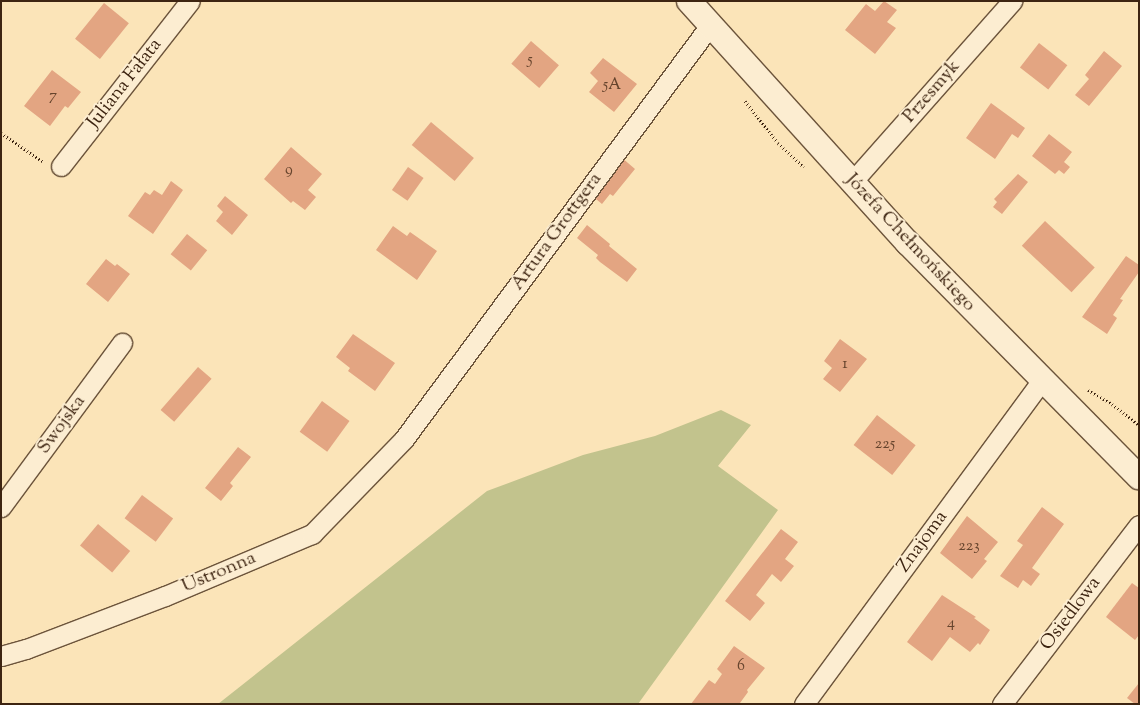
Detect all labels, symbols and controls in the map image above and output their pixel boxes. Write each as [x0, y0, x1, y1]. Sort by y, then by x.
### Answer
street label: Juliana Fałata [83, 34, 167, 134]
house number: 5 [527, 51, 533, 71]
street label: Przesmyk [898, 56, 966, 128]
house number: 5A [603, 76, 621, 96]
house number: 7 [49, 87, 57, 107]
house number: 9 [285, 161, 293, 181]
street label: Artura Grottgera [507, 169, 607, 295]
street label: Józefa Chełmońskiego [840, 169, 980, 317]
house number: 1 [842, 355, 848, 375]
street label: Swojska [33, 391, 91, 459]
house number: 225 [875, 435, 895, 455]
street label: Znajoma [893, 507, 953, 577]
house number: 223 [958, 537, 980, 557]
street label: Ustronna [179, 547, 259, 599]
street label: Osiedlowa [1036, 573, 1106, 655]
house number: 4 [947, 614, 955, 634]
house number: 6 [737, 657, 745, 677]

